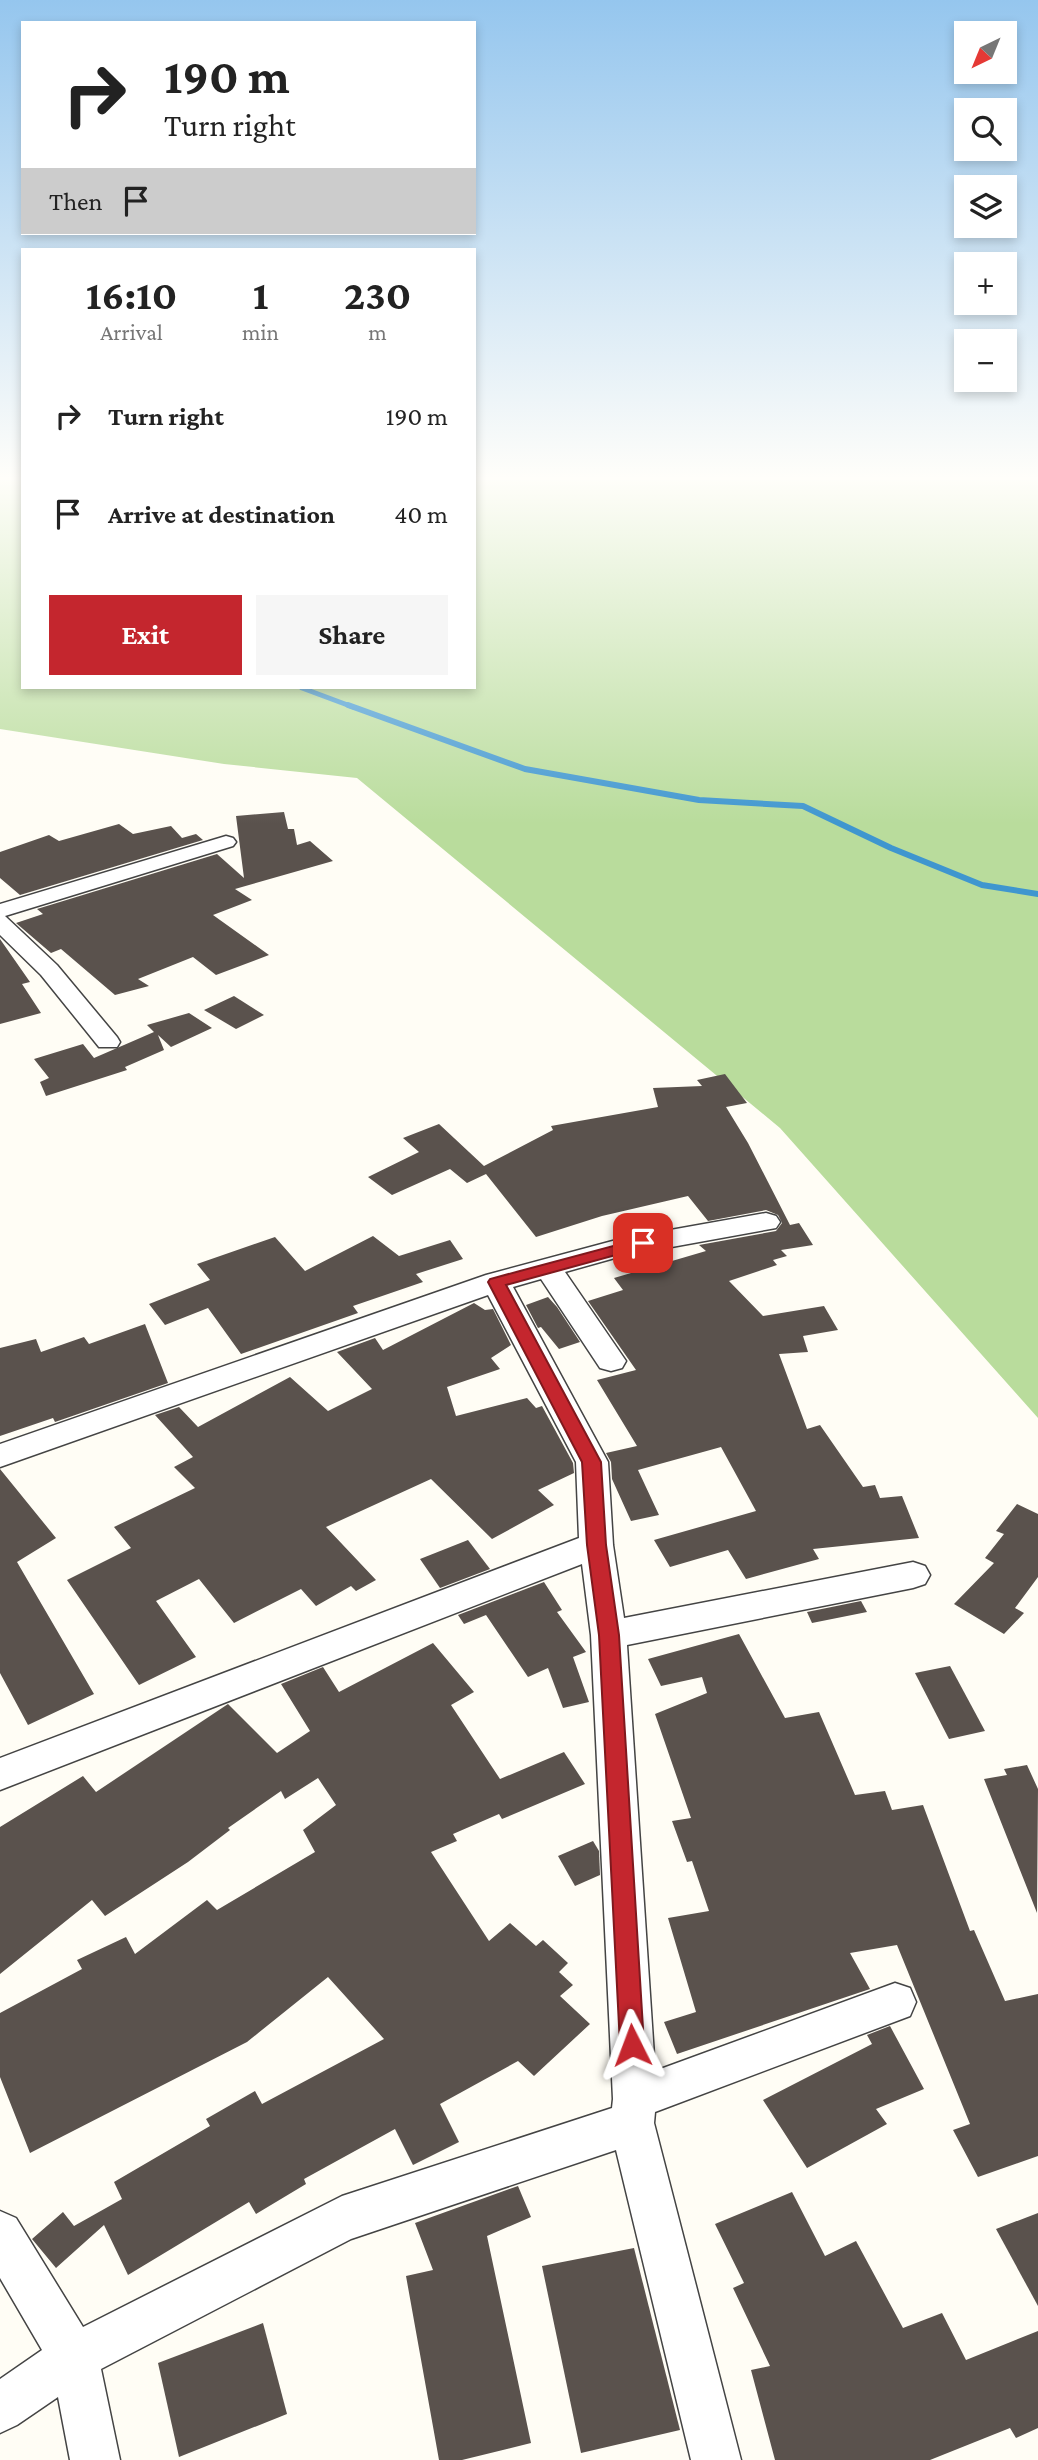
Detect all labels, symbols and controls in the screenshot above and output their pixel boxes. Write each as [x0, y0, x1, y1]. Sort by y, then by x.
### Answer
north arrow [954, 21, 1017, 84]
map controls [954, 21, 1017, 392]
icon: right [49, 49, 140, 140]
text: 190 m [164, 49, 290, 104]
button: search [954, 98, 1017, 161]
text: Turn right [164, 107, 296, 143]
button: layers [954, 175, 1017, 238]
icon: arrive [117, 182, 155, 220]
text: Then [49, 187, 103, 216]
button: + [954, 252, 1017, 315]
text: 16:10 [86, 271, 177, 318]
text: 1 [253, 271, 268, 318]
text: 230 [344, 271, 411, 318]
text: Arrival [100, 319, 163, 345]
text: min [242, 319, 279, 345]
text: m [368, 319, 387, 345]
button: − [954, 329, 1017, 392]
icon: right [49, 397, 87, 435]
text: Turn right [108, 402, 224, 431]
text: 190 m [386, 402, 448, 431]
icon: arrive [49, 495, 87, 533]
text: Arrive at destination [108, 500, 335, 529]
text: 40 m [394, 500, 448, 529]
button: Exit [49, 595, 242, 675]
button: Share [256, 595, 448, 675]
pin [613, 1213, 673, 1273]
icon: arrive [624, 1224, 662, 1262]
position arrow [595, 2008, 669, 2082]

